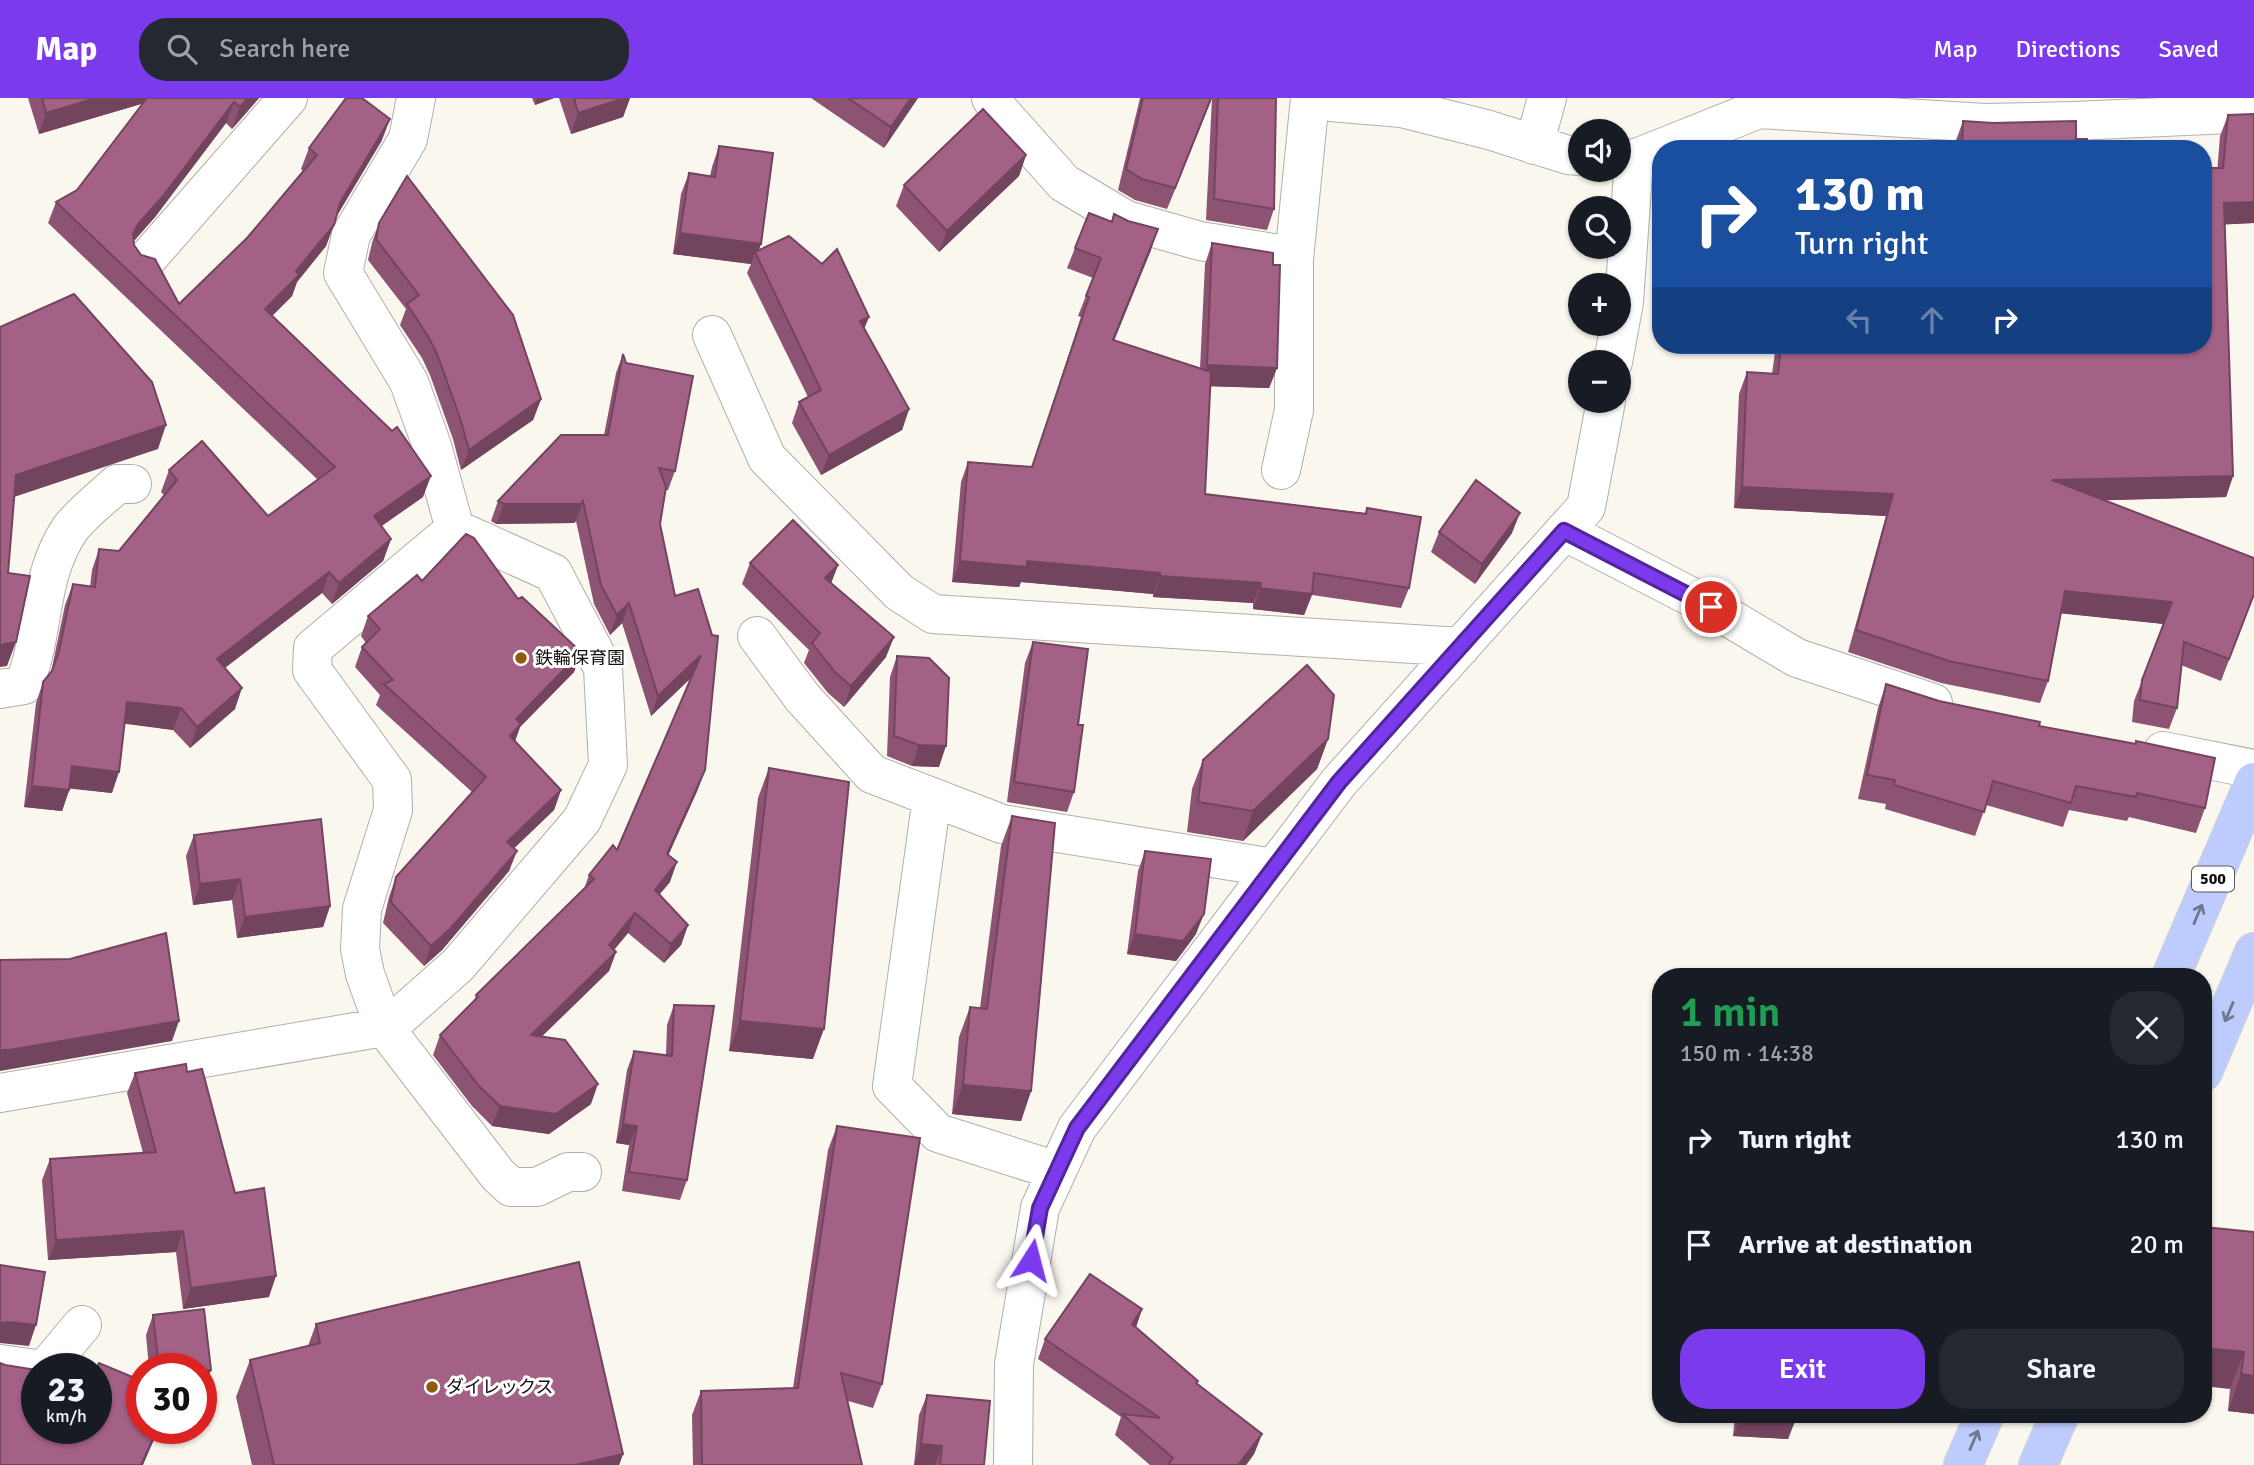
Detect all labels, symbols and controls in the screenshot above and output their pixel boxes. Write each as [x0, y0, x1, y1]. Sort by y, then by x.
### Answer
search box [139, 18, 629, 81]
text: Map [35, 29, 97, 70]
icon: search [163, 30, 201, 68]
text: Search here [219, 33, 350, 65]
text: Map [1933, 34, 1978, 64]
text: Directions [2016, 34, 2121, 64]
text: Saved [2159, 34, 2219, 64]
map controls [1568, 119, 1631, 413]
button: sound [1568, 119, 1631, 182]
text: 130 m [1795, 164, 1925, 224]
icon: right [1680, 168, 1771, 259]
button: search [1568, 196, 1631, 259]
text: Turn right [1795, 224, 1928, 263]
button: + [1568, 273, 1631, 336]
icon: left [1840, 301, 1878, 339]
icon: ahead [1913, 301, 1951, 339]
icon: right [1986, 301, 2024, 339]
button: − [1568, 350, 1631, 413]
pin [1681, 577, 1741, 637]
icon: arrive [1692, 588, 1730, 626]
place label: 鉄輪保育園 [535, 647, 625, 669]
marker: 鉄輪保育園 [513, 650, 529, 666]
road number: 500 [2192, 866, 2234, 892]
one-way arrow [2192, 903, 2205, 925]
text: 1 min [1680, 987, 1781, 1038]
button: close [2110, 991, 2184, 1065]
one-way arrow [2221, 1001, 2234, 1022]
text: 150 m · 14:38 [1680, 1039, 1814, 1068]
icon: right [1680, 1121, 1718, 1159]
text: Turn right [1739, 1124, 1851, 1156]
text: 130 m [2115, 1124, 2184, 1156]
position arrow [994, 1223, 1068, 1297]
icon: arrive [1680, 1226, 1718, 1264]
text: Arrive at destination [1739, 1229, 1972, 1261]
text: 20 m [2129, 1229, 2184, 1261]
button: Exit [1680, 1329, 1925, 1409]
button: Share [1939, 1329, 2184, 1409]
speed limit sign: 30 [126, 1353, 217, 1444]
text: 23 [48, 1368, 85, 1411]
place label: ダイレックス [446, 1376, 553, 1398]
marker: ダイレックス [424, 1379, 440, 1395]
text: km/h [46, 1405, 87, 1427]
one-way arrow [1968, 1429, 1981, 1451]

